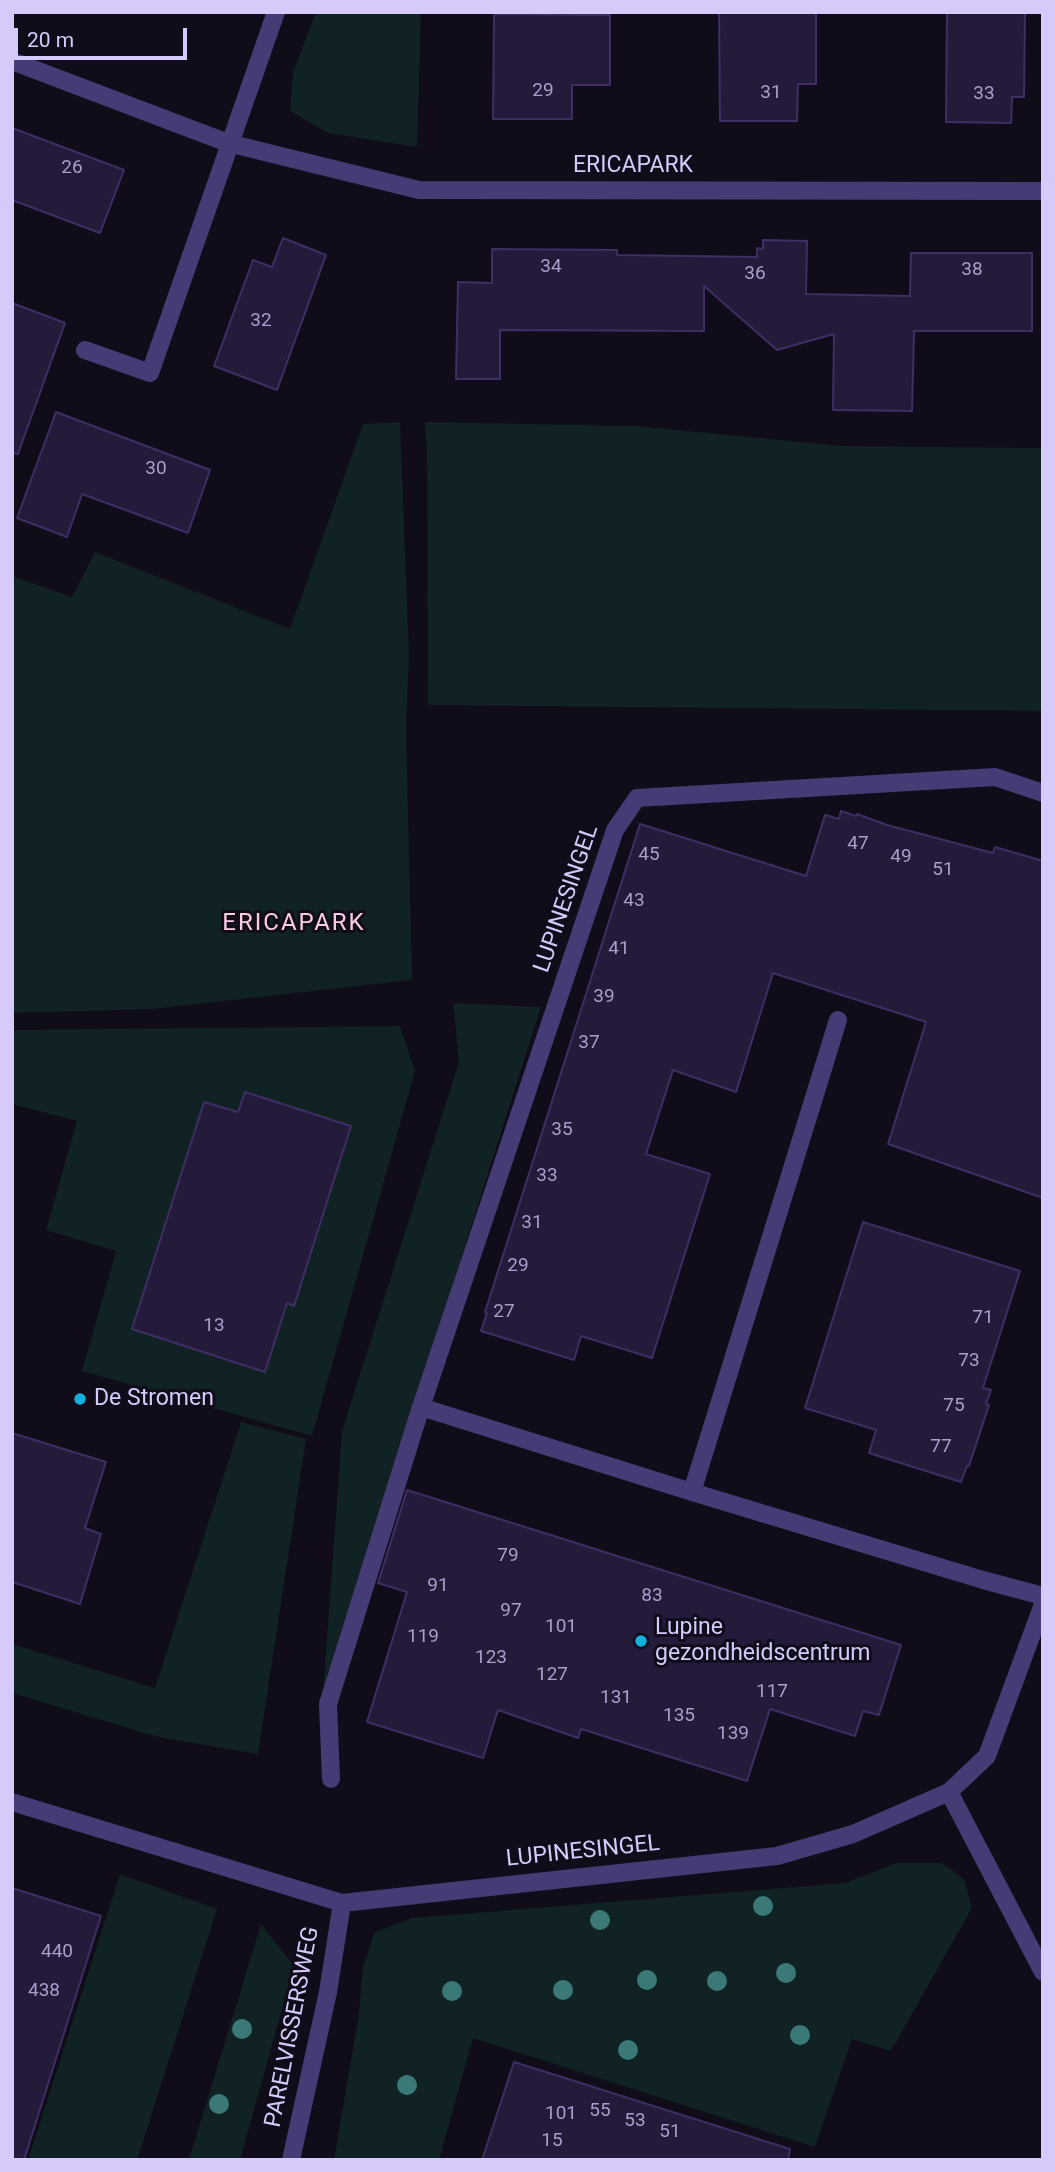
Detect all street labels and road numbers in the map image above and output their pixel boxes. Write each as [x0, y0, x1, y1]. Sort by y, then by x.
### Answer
street label: ERICAPARK [573, 152, 693, 180]
street label: LUPINESINGEL [529, 822, 605, 976]
street label: LUPINESINGEL [505, 1830, 661, 1874]
street label: PARELVISSERSWEG [260, 1924, 326, 2130]

